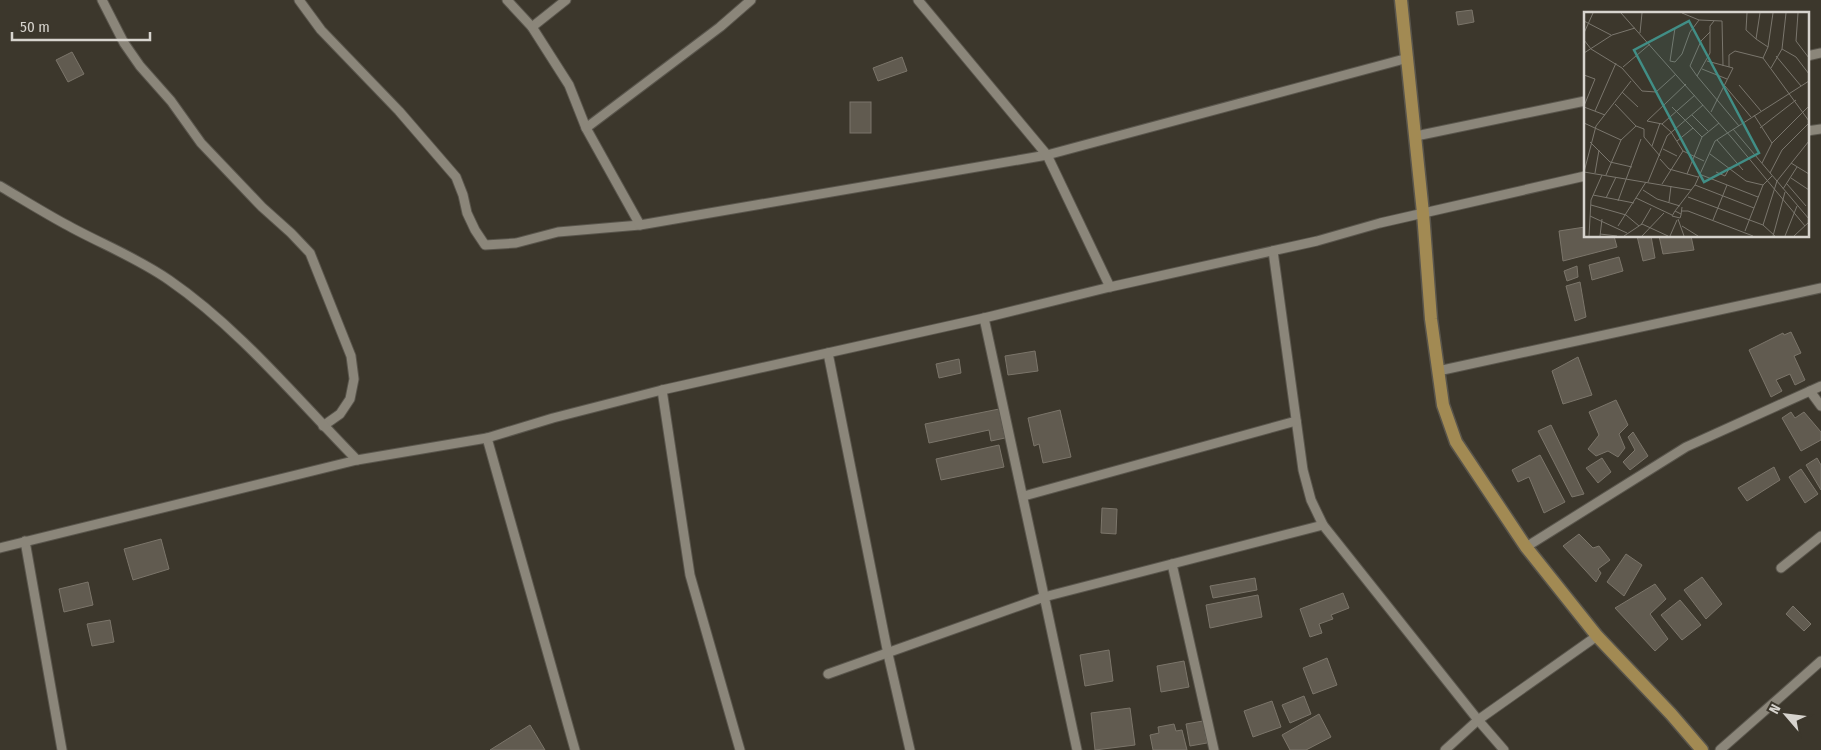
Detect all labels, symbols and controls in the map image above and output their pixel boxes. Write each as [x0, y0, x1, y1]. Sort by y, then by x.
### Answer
scale bar [12, 10, 150, 42]
inset map [1584, 12, 1808, 238]
text: 50 m [20, 18, 50, 36]
north arrow [1761, 690, 1811, 740]
text: N [1765, 701, 1784, 717]

